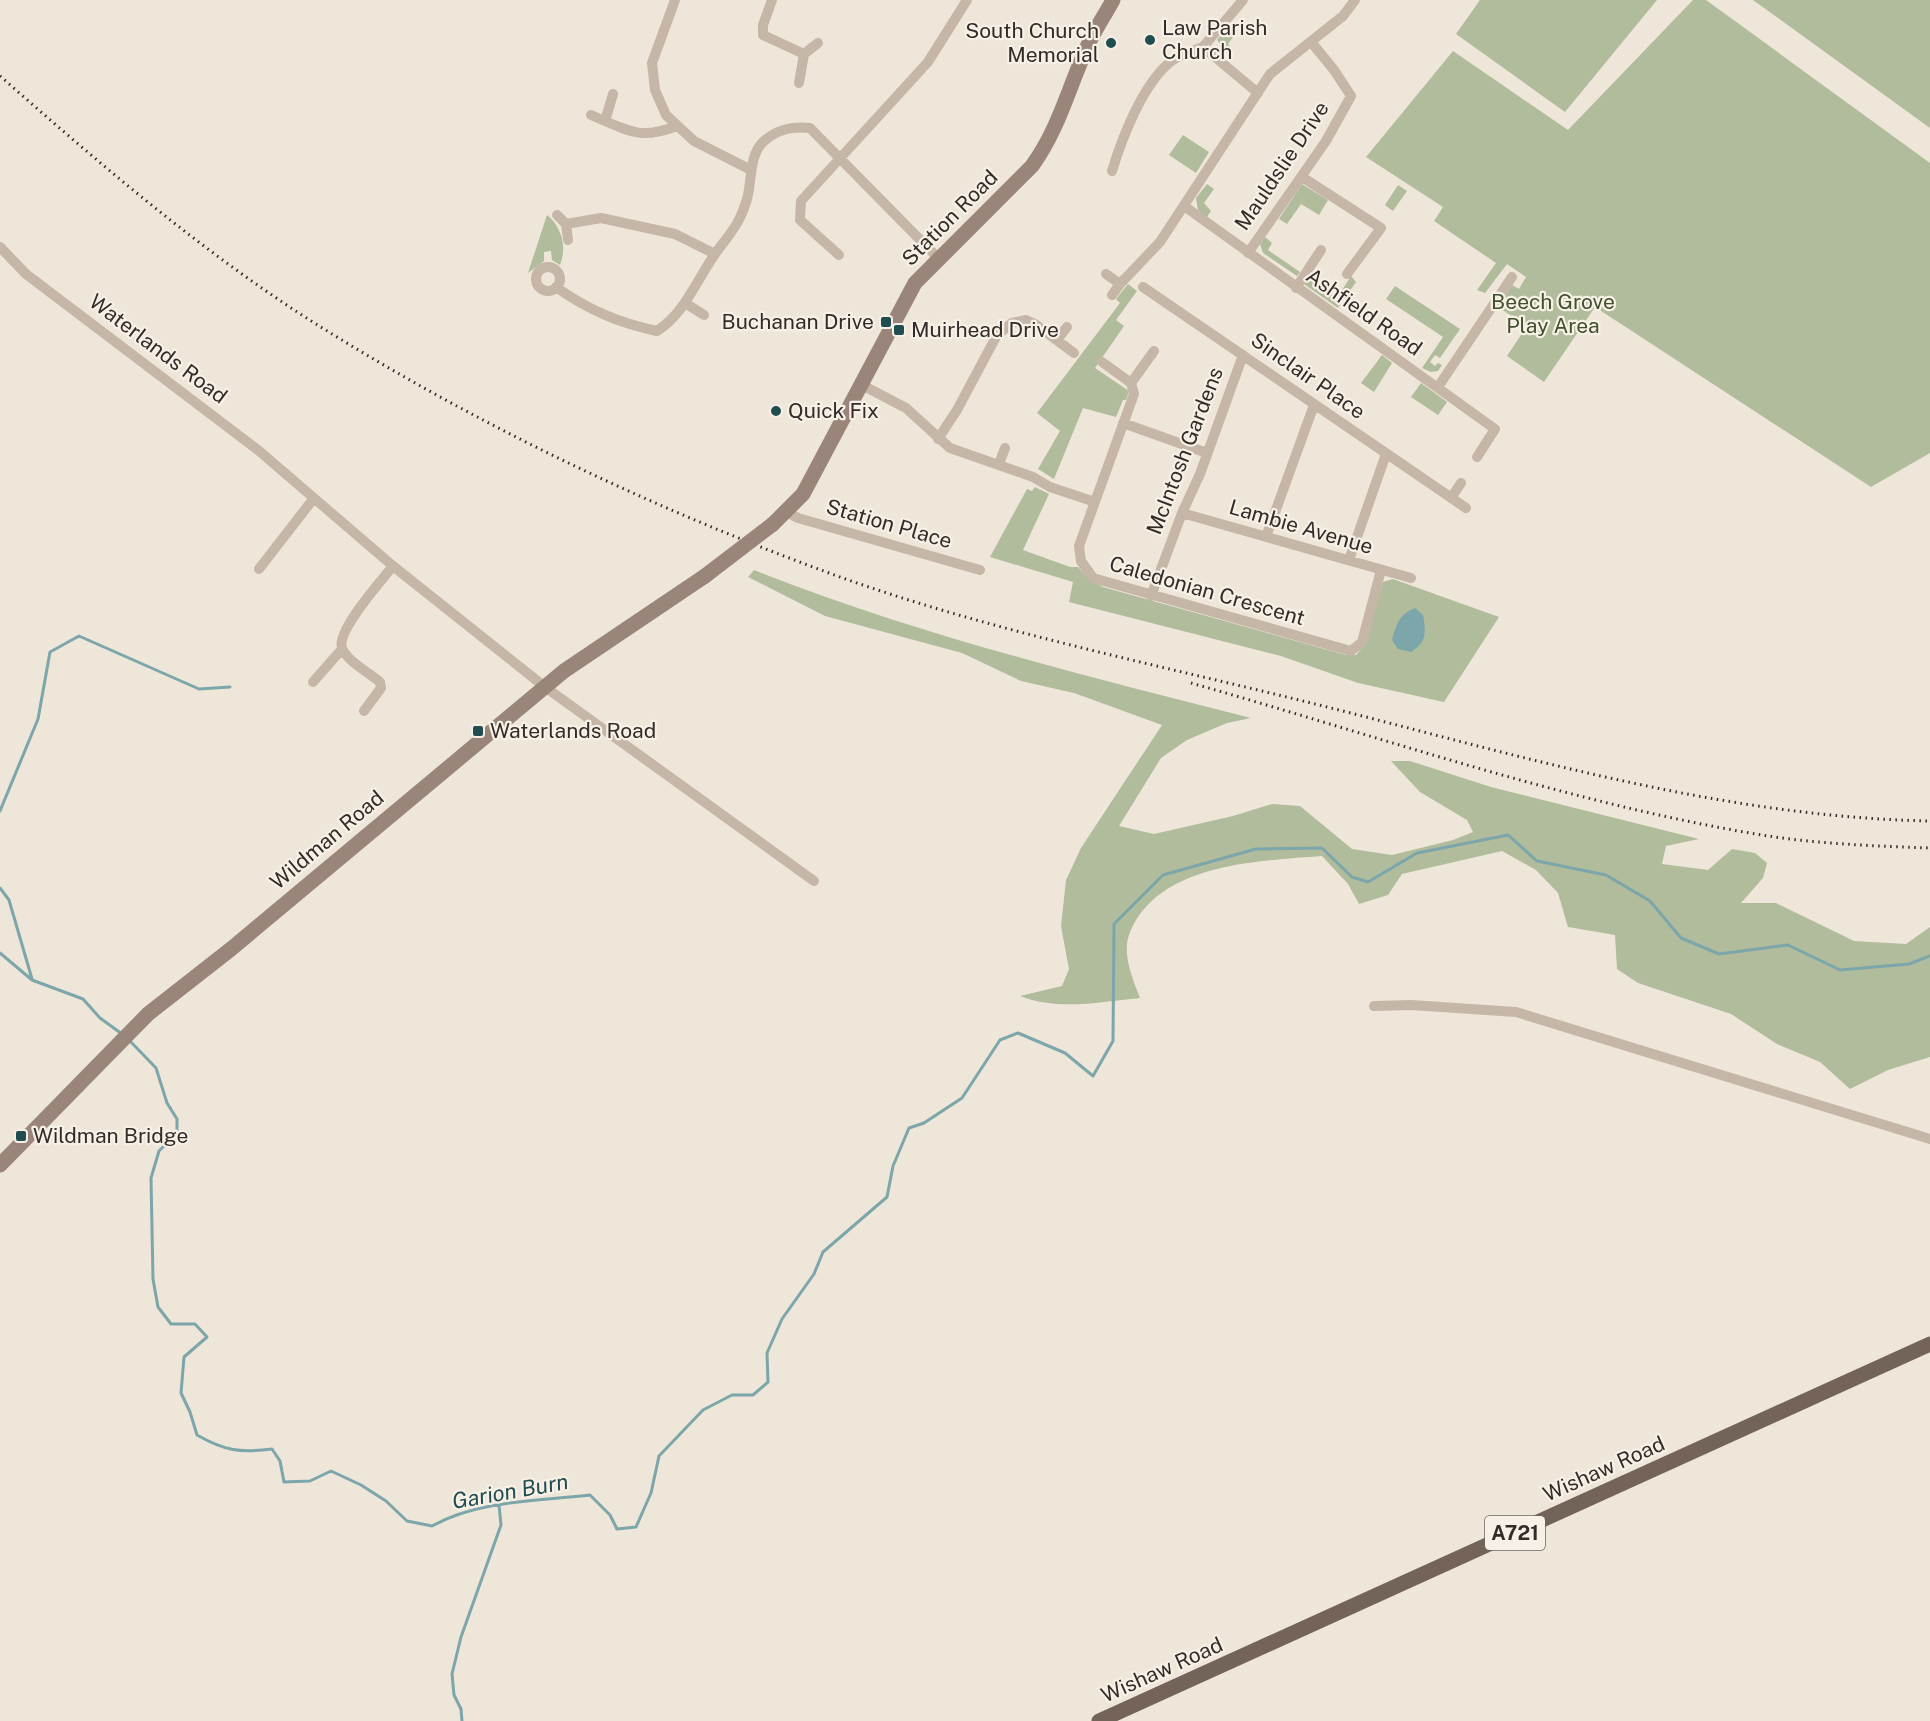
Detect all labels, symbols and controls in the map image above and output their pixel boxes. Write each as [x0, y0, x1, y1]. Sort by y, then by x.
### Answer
place label: Law Parish Church [1162, 15, 1267, 64]
place label: South Church Memorial [965, 18, 1099, 67]
marker: Law Parish Church [1143, 33, 1157, 47]
marker: South Church Memorial [1104, 36, 1118, 50]
street label: Mauldslie Drive [1229, 97, 1334, 235]
street label: Station Road [897, 165, 1003, 271]
street label: Ashfield Road [1302, 262, 1427, 361]
street label: Waterlands Road [84, 289, 232, 409]
park label: Beech Grove Play Area [1491, 289, 1615, 338]
place label: Buchanan Drive [722, 309, 874, 334]
marker: Buchanan Drive [879, 315, 893, 329]
place label: Muirhead Drive [911, 317, 1059, 342]
marker: Muirhead Drive [892, 323, 906, 337]
street label: Sinclair Place [1246, 327, 1370, 424]
street label: McIntosh Gardens [1141, 364, 1228, 538]
place label: Quick Fix [788, 398, 879, 423]
marker: Quick Fix [769, 404, 783, 418]
street label: Station Place [823, 494, 955, 553]
street label: Lambie Avenue [1226, 494, 1376, 559]
street label: Caledonian Crescent [1106, 551, 1308, 630]
place label: Waterlands Road [490, 718, 656, 743]
marker: Waterlands Road [471, 724, 485, 738]
street label: Wildman Road [265, 785, 389, 894]
place label: Wildman Bridge [33, 1123, 188, 1148]
marker: Wildman Bridge [14, 1129, 28, 1143]
street label: Wishaw Road [1539, 1431, 1668, 1506]
water label: Garion Burn [450, 1468, 570, 1514]
road number: A721 [1485, 1516, 1545, 1550]
street label: Wishaw Road [1097, 1632, 1226, 1707]

